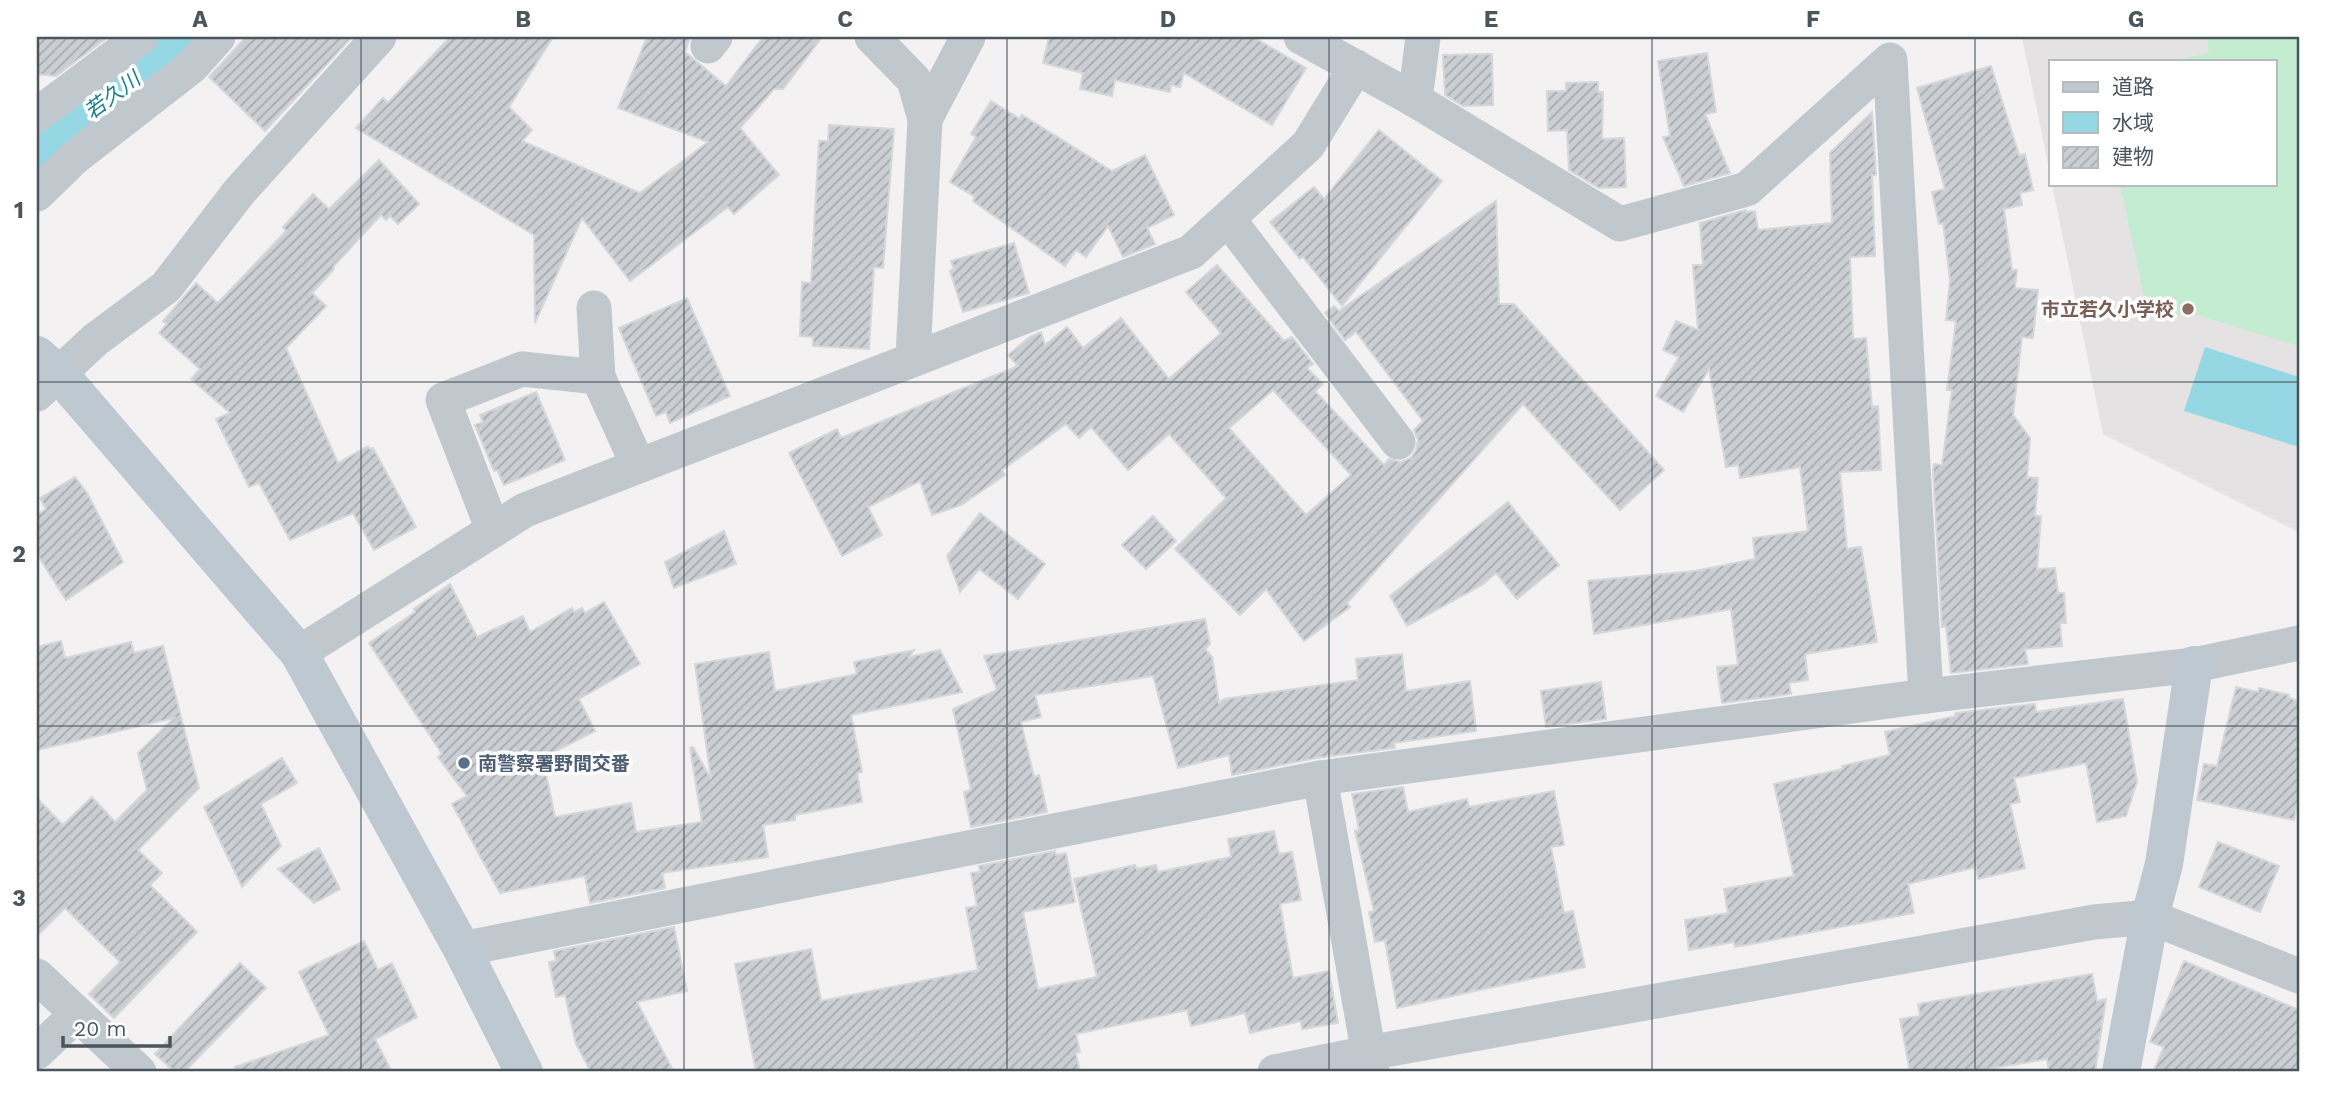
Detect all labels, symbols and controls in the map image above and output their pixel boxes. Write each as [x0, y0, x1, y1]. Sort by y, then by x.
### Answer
text: A [192, 6, 208, 33]
text: B [515, 6, 531, 33]
text: C [837, 6, 853, 33]
text: D [1160, 6, 1176, 33]
text: E [1484, 6, 1498, 33]
text: F [1806, 6, 1820, 33]
text: G [2128, 6, 2144, 33]
legend [2049, 60, 2276, 186]
water label: 若久川 [79, 65, 146, 124]
text: 道路 [2112, 74, 2154, 99]
text: 水域 [2112, 110, 2154, 135]
text: 建物 [2112, 144, 2154, 169]
text: 1 [14, 197, 24, 224]
place label: 市立若久小学校 [2041, 298, 2174, 321]
marker: 市立若久小学校 [2180, 301, 2196, 317]
text: 2 [12, 541, 26, 568]
place label: 南警察署野間交番 [478, 752, 630, 775]
marker: 南警察署野間交番 [456, 755, 472, 771]
text: 3 [12, 885, 26, 912]
scale bar [63, 1004, 170, 1048]
text: 20 m [74, 1016, 126, 1041]

